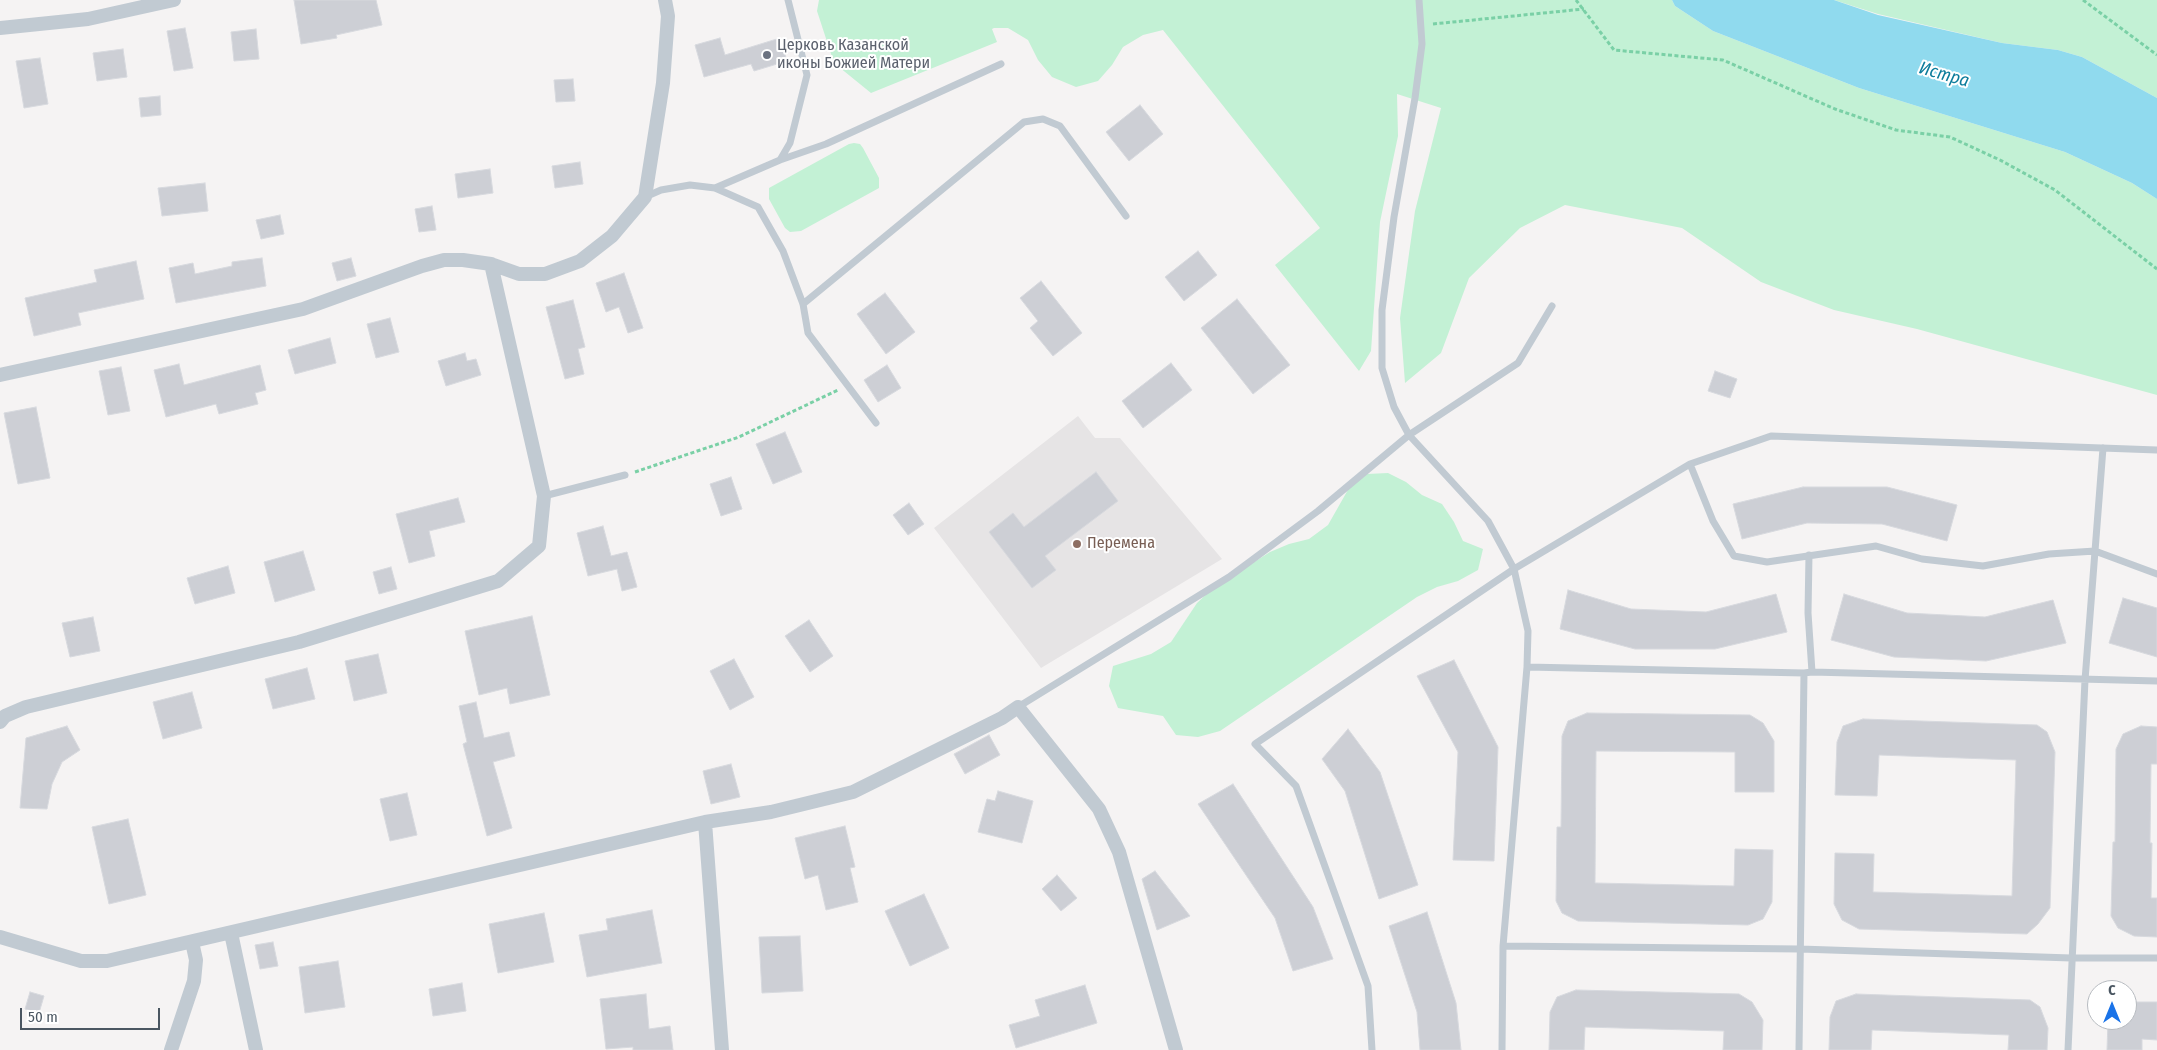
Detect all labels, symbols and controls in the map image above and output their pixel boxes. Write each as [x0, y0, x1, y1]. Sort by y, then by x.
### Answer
place label: Церковь Казанской иконы Божией Матери [777, 36, 930, 74]
marker: Церковь Казанской иконы Божией Матери [761, 49, 773, 61]
water label: Истра [1916, 58, 1972, 92]
place label: Перемена [1087, 534, 1155, 554]
marker: Перемена [1071, 538, 1083, 550]
north arrow [2087, 980, 2137, 1030]
text: С [2108, 982, 2116, 999]
scale bar [22, 998, 162, 1030]
text: 50 m [28, 1008, 58, 1026]

